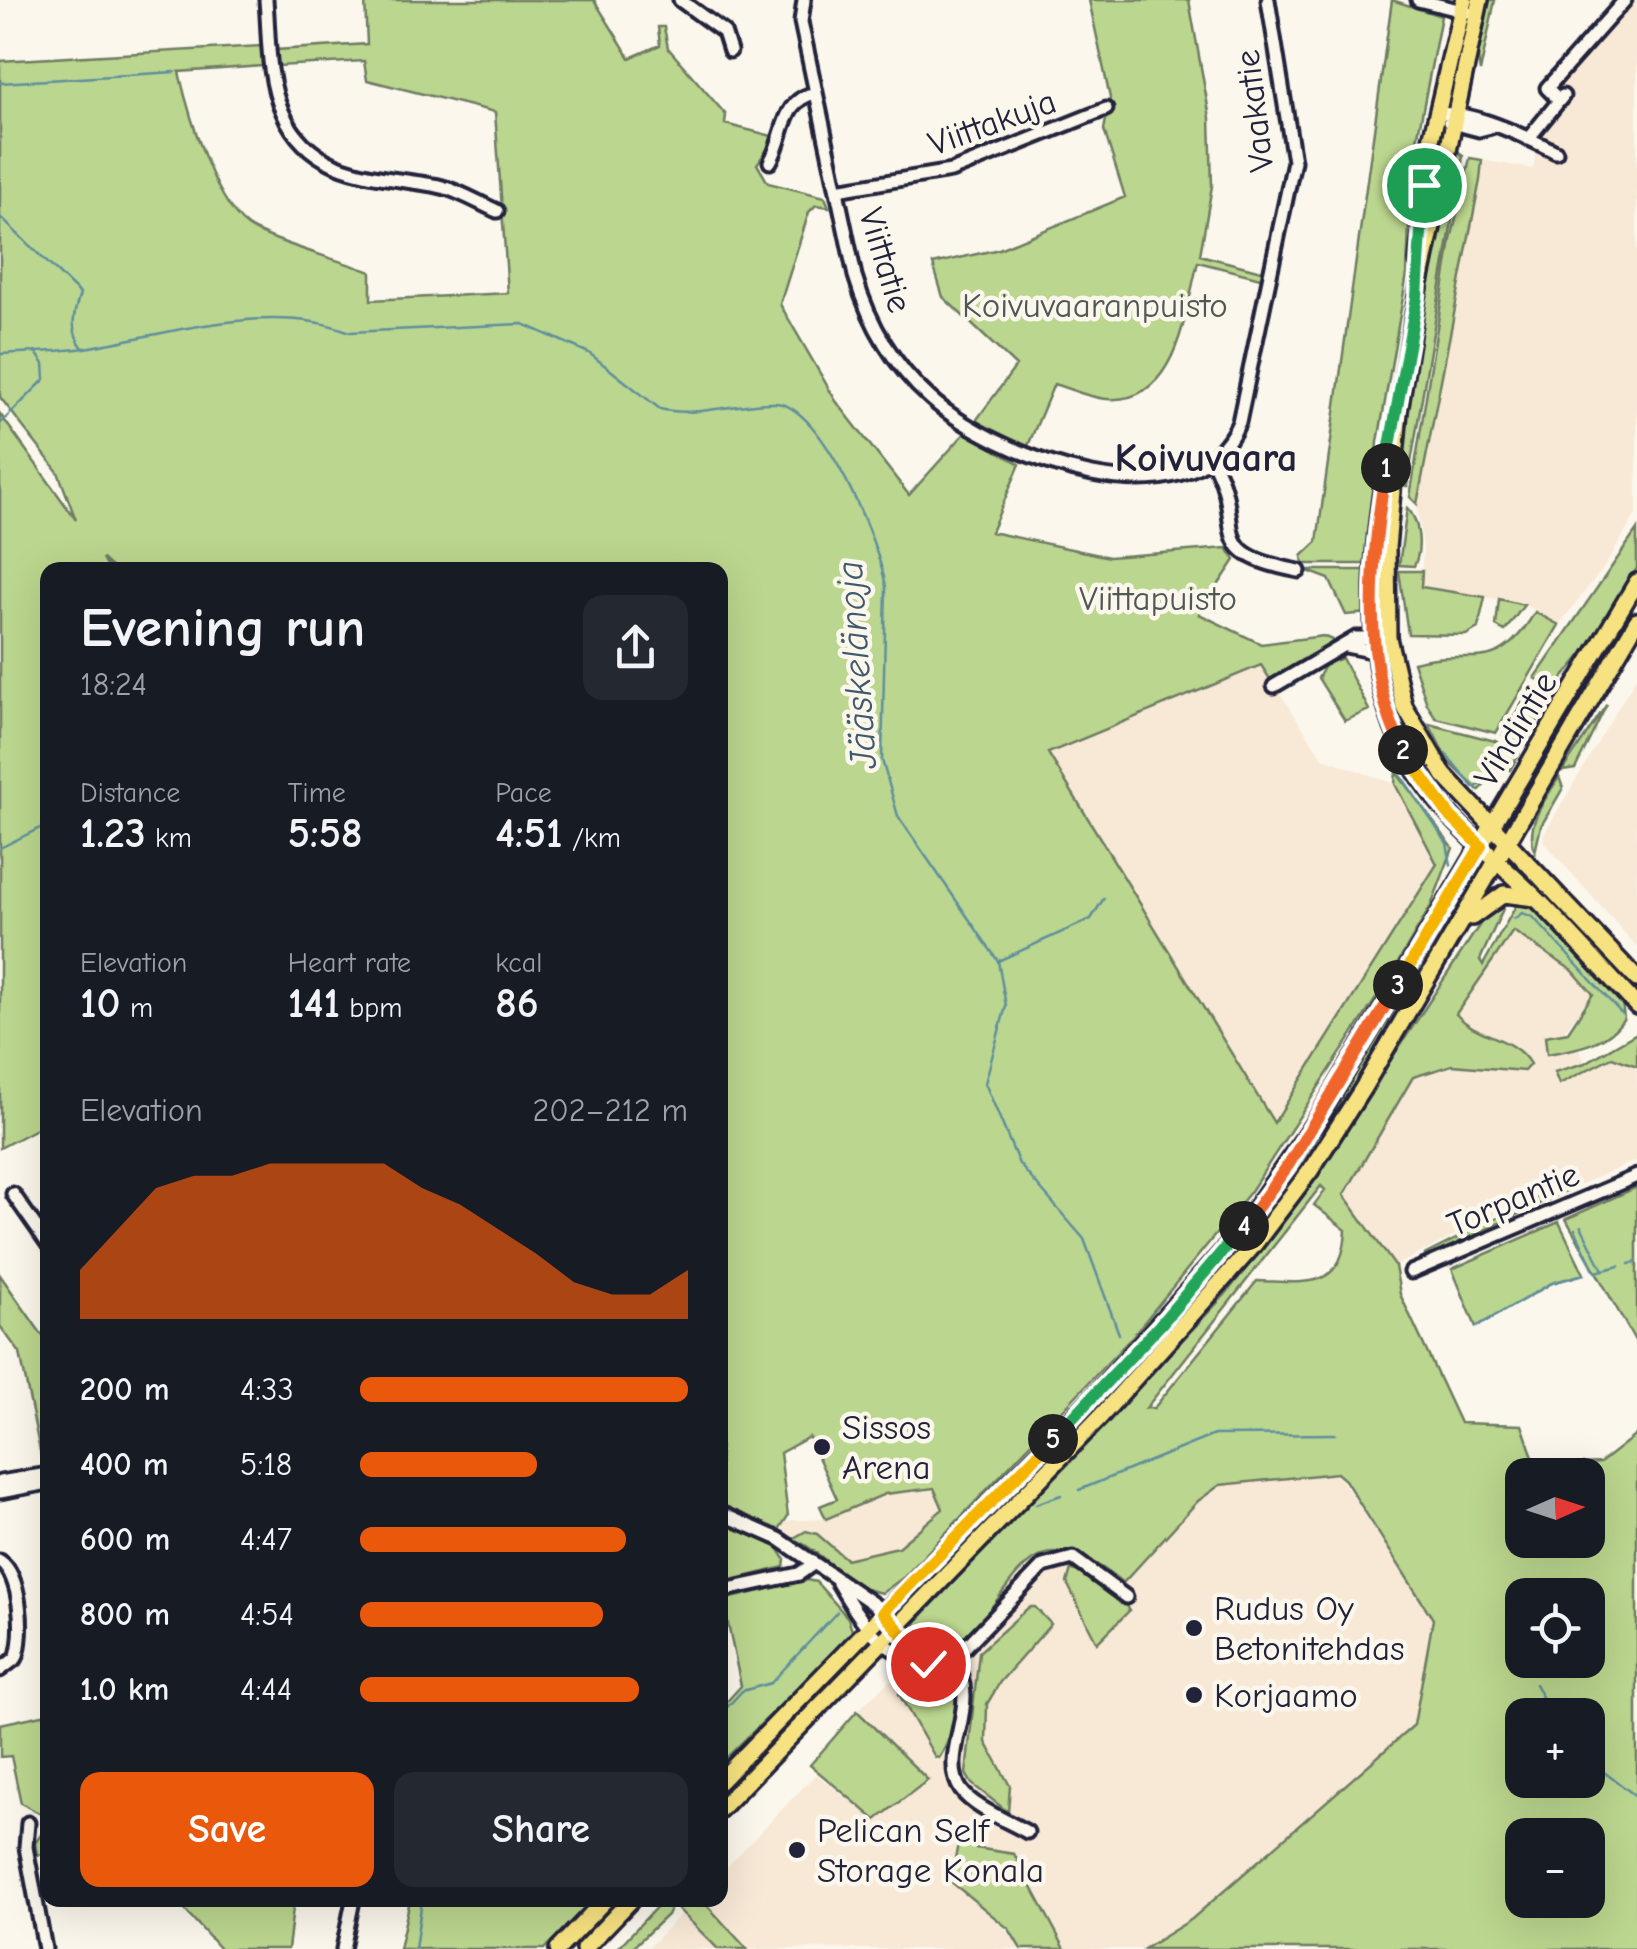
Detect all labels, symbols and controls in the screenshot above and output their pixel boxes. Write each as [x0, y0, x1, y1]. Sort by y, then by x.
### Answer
street label: Vaakatie [1227, 48, 1282, 174]
street label: Viittakuja [923, 80, 1062, 164]
pin [1382, 143, 1467, 228]
icon: arrive [1397, 158, 1452, 213]
street label: Viittatie [850, 203, 921, 317]
park label: Koivuvaaranpuisto [962, 285, 1228, 326]
district label: Koivuvaara [1115, 435, 1297, 481]
pin: 1 [1361, 443, 1411, 493]
text: 1 [1380, 452, 1392, 484]
water label: Jääskelänoja [828, 560, 886, 771]
park label: Viittapuisto [1079, 578, 1237, 619]
button: share [583, 595, 688, 700]
text: Evening run [80, 596, 365, 660]
street label: Vihdintie [1465, 664, 1566, 794]
text: 18:24 [80, 666, 147, 703]
pin: 2 [1378, 725, 1428, 775]
text: 2 [1396, 734, 1410, 766]
text: Distance [80, 777, 180, 809]
text: Time [288, 777, 346, 809]
text: Pace [495, 777, 552, 809]
text: 1.23 [80, 809, 146, 858]
text: 5:58 [288, 809, 362, 858]
text: 4:51 [495, 809, 563, 858]
text: km [146, 822, 192, 854]
text: /km [563, 822, 621, 854]
text: Elevation [80, 947, 187, 979]
text: Heart rate [288, 947, 411, 979]
text: kcal [495, 947, 542, 979]
pin: 3 [1373, 960, 1423, 1010]
text: 3 [1391, 969, 1405, 1001]
text: 10 [80, 979, 121, 1028]
text: 141 [288, 979, 340, 1028]
text: 86 [495, 979, 539, 1028]
text: m [121, 992, 153, 1024]
text: bpm [340, 992, 402, 1024]
text: Elevation [80, 1092, 203, 1129]
text: 202–212 m [533, 1092, 688, 1129]
street label: Torpantie [1441, 1153, 1585, 1245]
pin: 4 [1219, 1201, 1269, 1251]
text: 4 [1237, 1210, 1251, 1242]
text: 200 m [80, 1371, 169, 1408]
text: 4:33 [240, 1371, 294, 1408]
place label: Sissos Arena [842, 1407, 931, 1488]
pin: 5 [1028, 1414, 1078, 1464]
text: 5 [1046, 1423, 1060, 1455]
marker: Sissos Arena [811, 1436, 833, 1458]
text: 400 m [80, 1446, 168, 1483]
text: 5:18 [240, 1446, 292, 1483]
north arrow [1505, 1458, 1605, 1558]
map controls [1505, 1458, 1605, 1918]
text: 600 m [80, 1521, 170, 1558]
text: 4:47 [240, 1521, 292, 1558]
button: locate [1505, 1578, 1605, 1678]
place label: Rudus Oy Betonitehdas [1214, 1588, 1405, 1669]
text: 800 m [80, 1596, 170, 1633]
text: 4:54 [240, 1596, 294, 1633]
marker: Rudus Oy Betonitehdas [1183, 1617, 1205, 1639]
pin [886, 1622, 971, 1707]
icon: check [901, 1637, 956, 1692]
text: 1.0 km [80, 1671, 169, 1708]
text: 4:44 [240, 1671, 292, 1708]
place label: Korjaamo [1214, 1675, 1358, 1716]
marker: Korjaamo [1183, 1684, 1205, 1706]
button: + [1505, 1698, 1605, 1798]
button: Save [80, 1772, 374, 1887]
button: Share [394, 1772, 688, 1887]
place label: Pelican Self Storage Konala [817, 1810, 1044, 1891]
button: − [1505, 1818, 1605, 1918]
marker: Pelican Self Storage Konala [786, 1839, 808, 1861]

